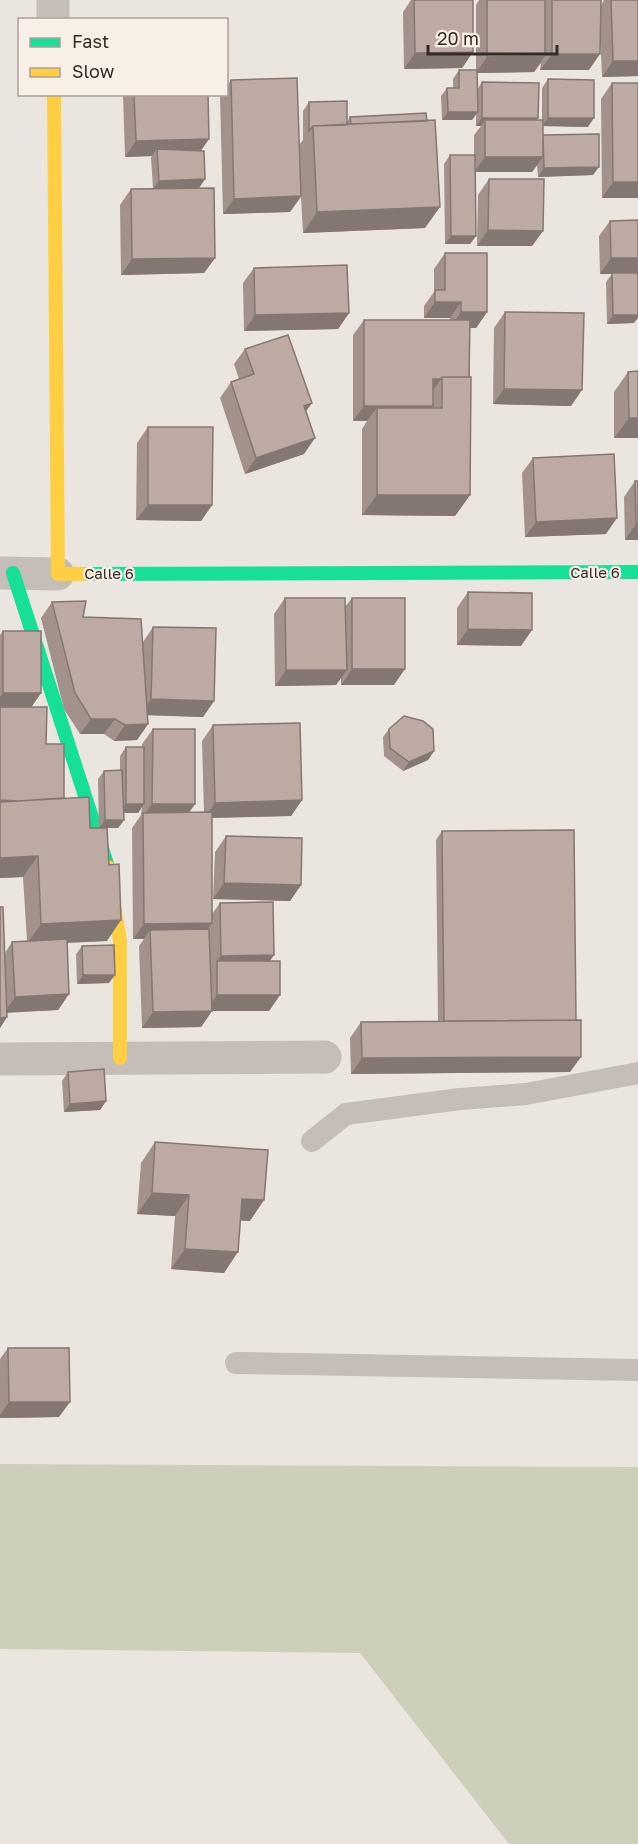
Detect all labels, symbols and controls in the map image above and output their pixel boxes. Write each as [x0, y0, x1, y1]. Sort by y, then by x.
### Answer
legend [18, 18, 228, 96]
scale bar [428, 18, 557, 56]
text: 20 m [437, 27, 479, 49]
text: Fast [72, 30, 109, 52]
text: Slow [72, 60, 115, 82]
street label: Calle 6 [570, 563, 620, 581]
street label: Calle 6 [84, 564, 134, 582]

